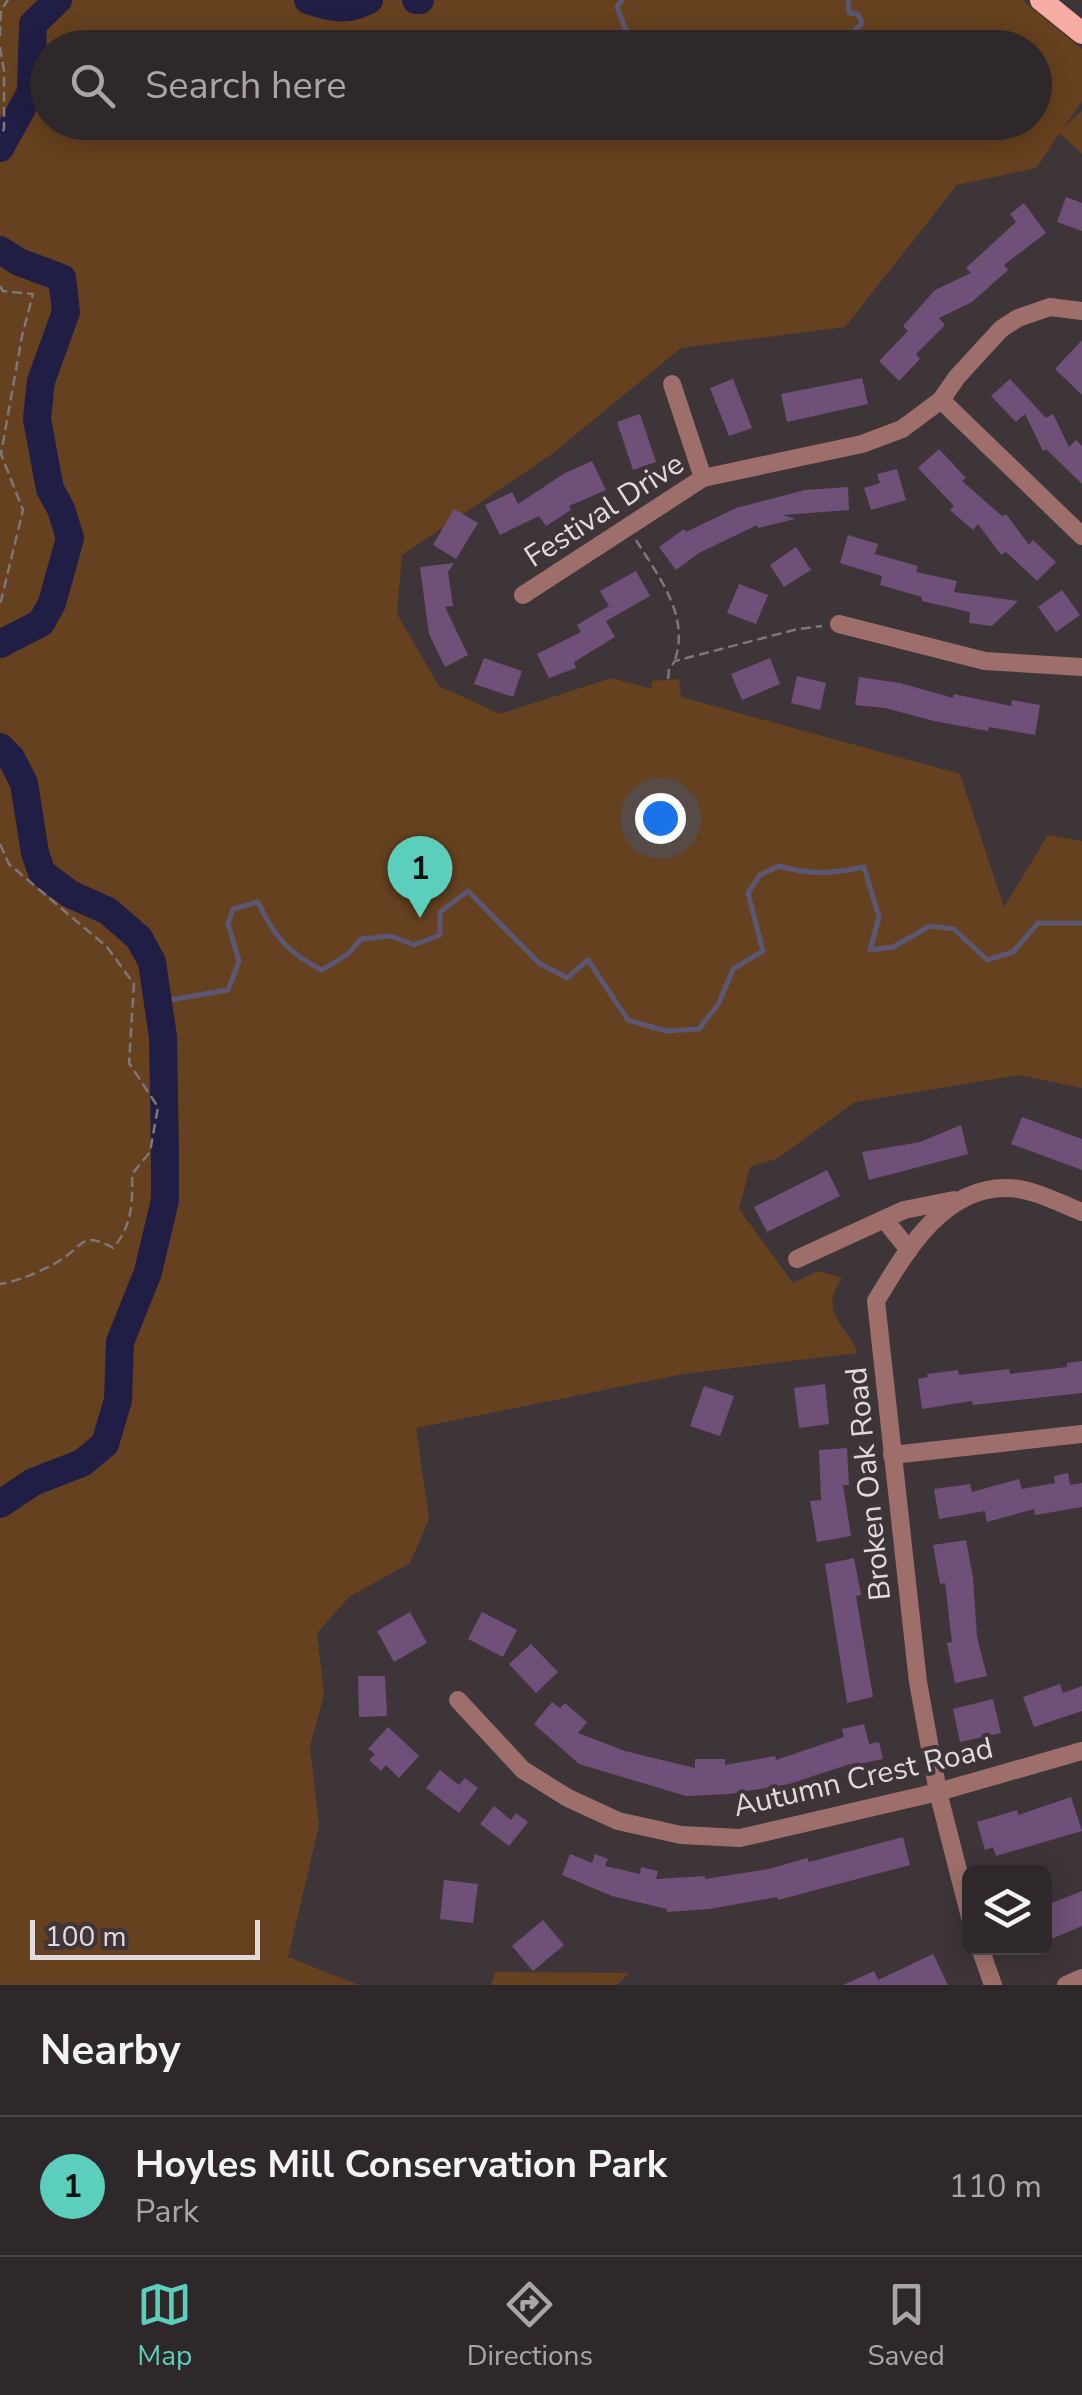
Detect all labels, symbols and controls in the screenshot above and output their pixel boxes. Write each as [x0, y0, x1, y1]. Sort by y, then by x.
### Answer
search box [30, 30, 1052, 140]
icon: search [65, 58, 120, 113]
text: Search here [145, 60, 346, 111]
street label: Festival Drive [517, 444, 692, 577]
your location [635, 793, 686, 844]
pin: 1 [388, 836, 452, 918]
street label: Broken Oak Road [836, 1365, 901, 1603]
street label: Autumn Crest Road [729, 1728, 997, 1827]
map controls [962, 1865, 1052, 1955]
button: layers [962, 1865, 1052, 1955]
scale bar [30, 1915, 260, 1960]
text: 100 m [45, 1918, 127, 1956]
text: Nearby [40, 2022, 181, 2079]
text: Hoyles Mill Conservation Park [135, 2139, 667, 2190]
text: 1 [63, 2165, 82, 2208]
text: 110 m [949, 2165, 1042, 2208]
text: Park [135, 2190, 199, 2233]
tab: Map [137, 2277, 192, 2375]
tab: Directions [467, 2277, 593, 2375]
tab: Saved [867, 2277, 945, 2375]

